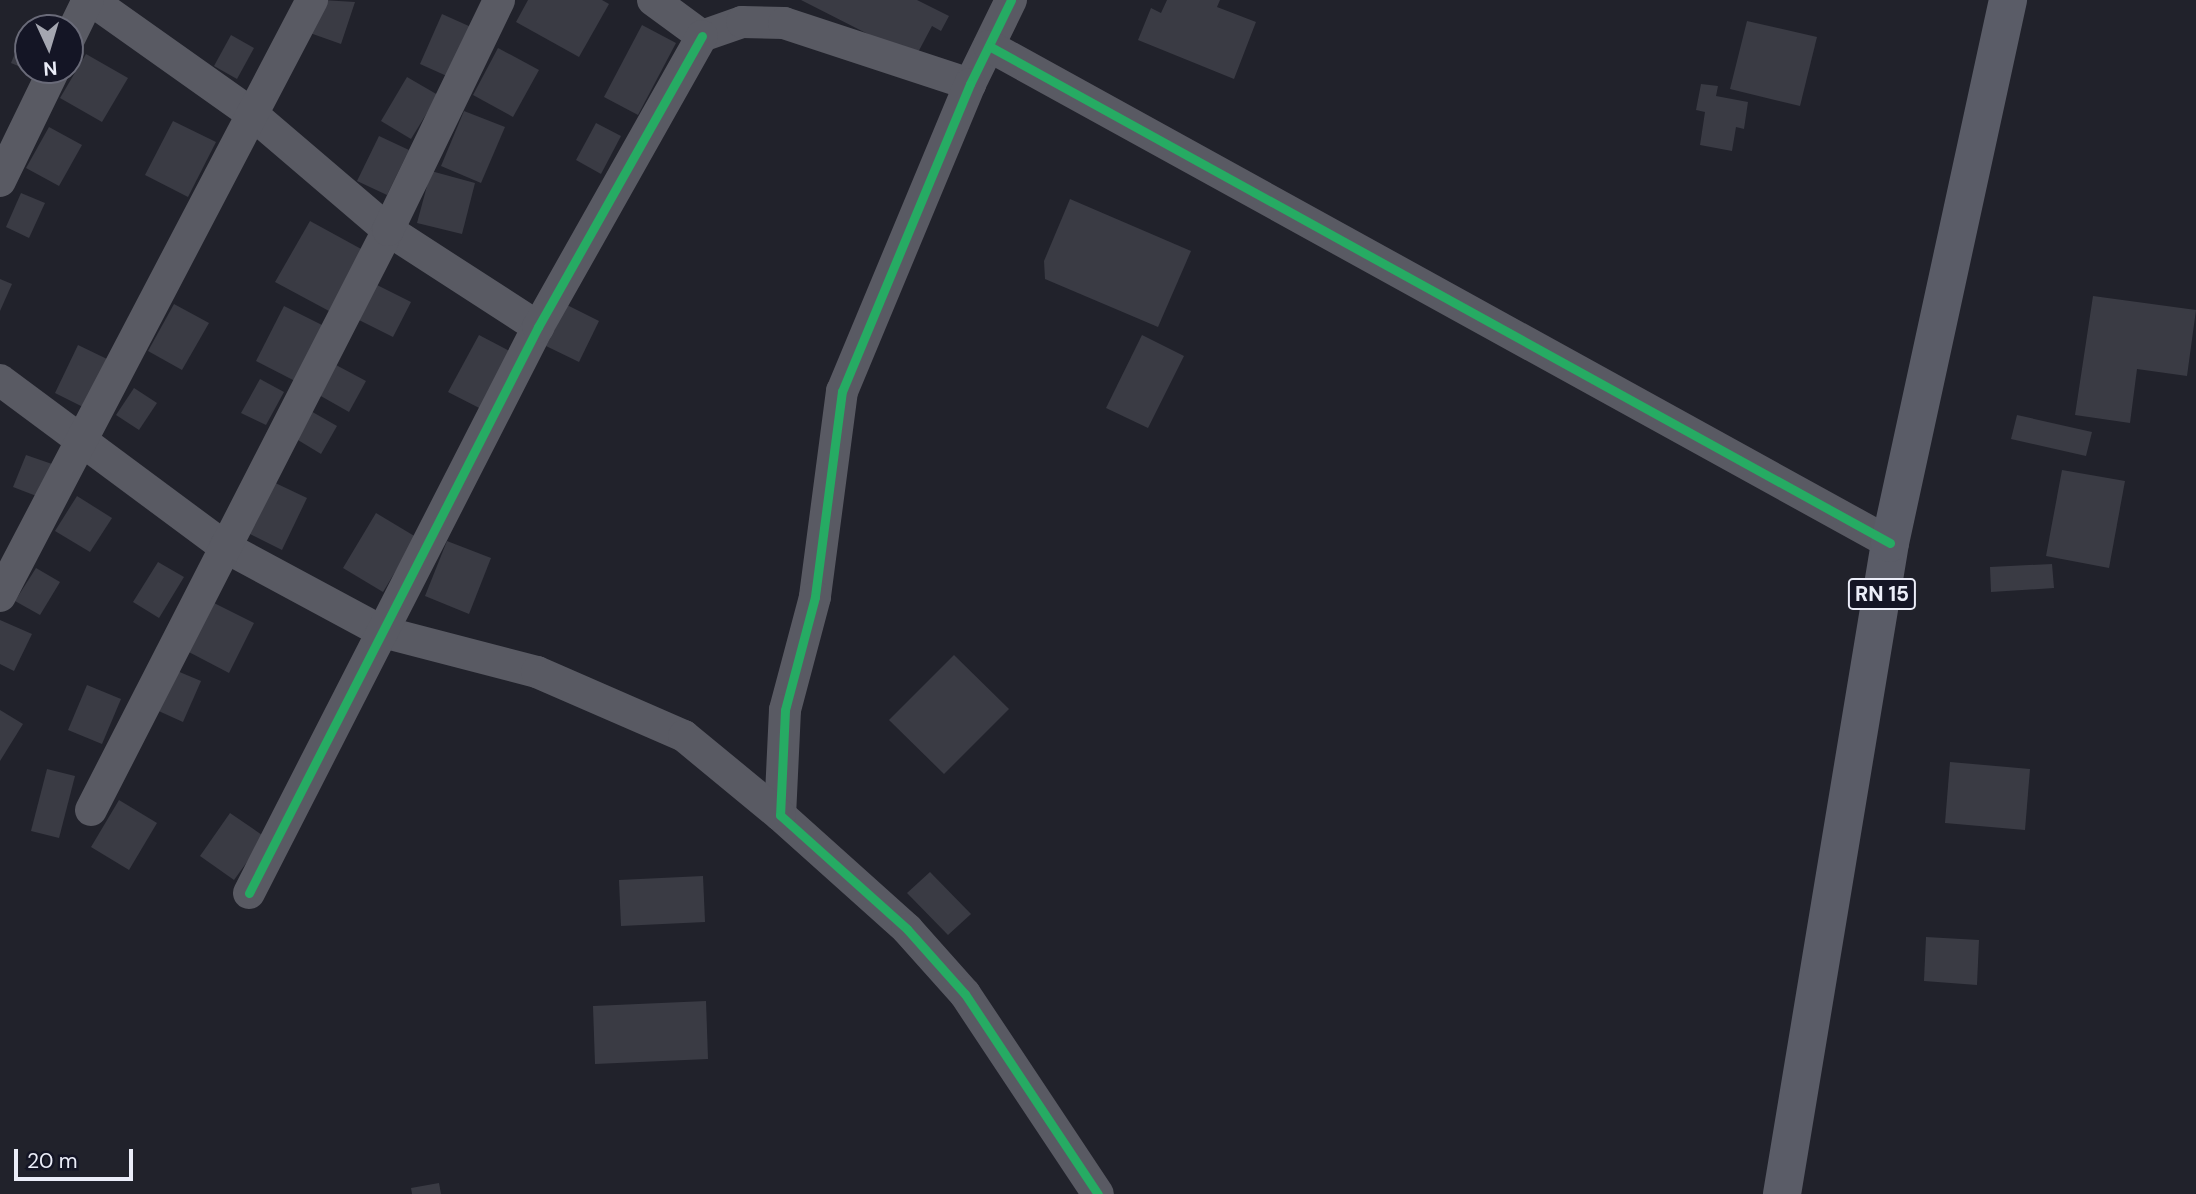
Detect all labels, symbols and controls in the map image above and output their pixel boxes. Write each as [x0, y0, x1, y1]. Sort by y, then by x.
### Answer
north arrow [14, 14, 84, 84]
text: N [43, 55, 58, 81]
road number: RN 15 [1847, 576, 1917, 612]
scale bar [18, 1134, 136, 1178]
text: 20 m [27, 1147, 78, 1175]

